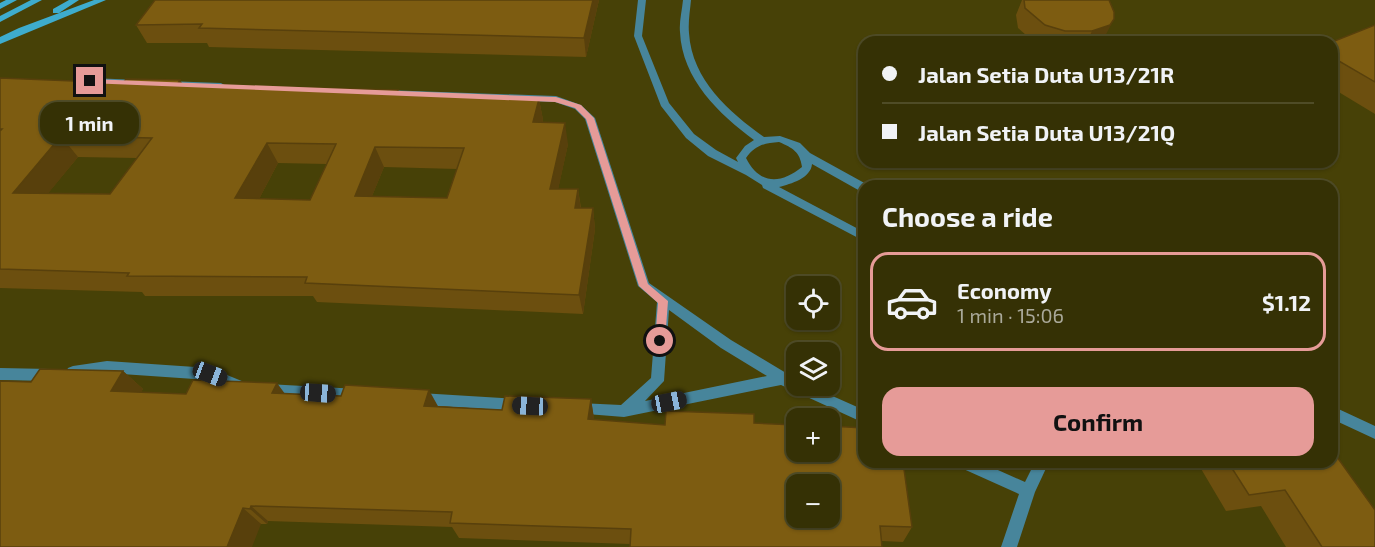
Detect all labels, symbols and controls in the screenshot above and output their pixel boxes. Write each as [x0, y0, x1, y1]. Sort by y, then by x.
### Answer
text: Jalan Setia Duta U13/21R [918, 61, 1174, 87]
route end [76, 67, 103, 94]
callout: 1 min [40, 102, 140, 144]
text: 1 min [65, 111, 114, 135]
text: Jalan Setia Duta U13/21Q [918, 119, 1175, 145]
text: Choose a ride [882, 200, 1053, 232]
icon: car [885, 275, 939, 329]
map controls [786, 276, 840, 528]
button: locate [786, 276, 840, 330]
text: Economy [957, 277, 1052, 303]
text: $1.12 [1262, 289, 1311, 315]
text: 1 min · 15:06 [957, 303, 1064, 327]
route start [646, 327, 673, 354]
button: layers [786, 342, 840, 396]
car [190, 359, 230, 389]
car [299, 383, 337, 403]
button: Confirm [882, 387, 1314, 456]
car [650, 390, 688, 414]
car [512, 396, 548, 416]
button: + [786, 408, 840, 462]
button: − [786, 474, 840, 528]

